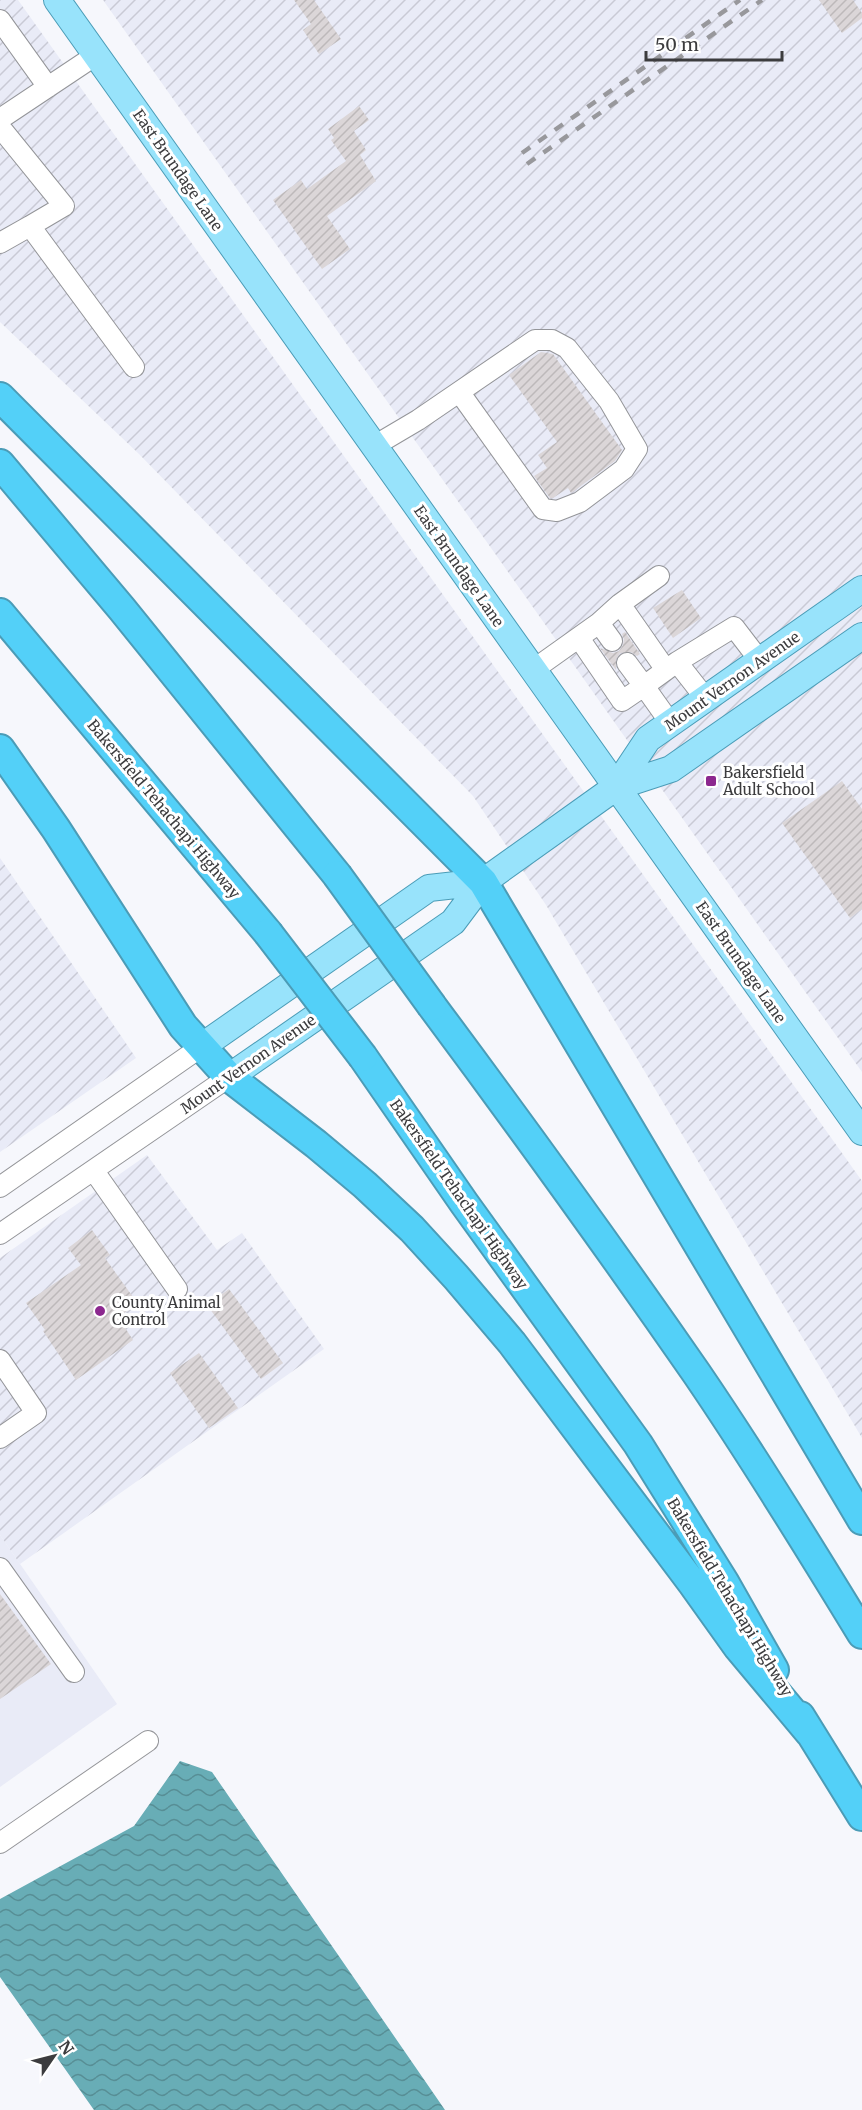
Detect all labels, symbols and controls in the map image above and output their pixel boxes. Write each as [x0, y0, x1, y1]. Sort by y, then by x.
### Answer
scale bar [646, 24, 782, 62]
text: 50 m [655, 33, 699, 56]
street label: East Brundage Lane [129, 106, 227, 235]
street label: East Brundage Lane [410, 502, 508, 631]
street label: Mount Vernon Avenue [661, 627, 803, 735]
street label: Bakersfield Tehachapi Highway [84, 716, 245, 903]
place label: Bakersfield Adult School [722, 763, 815, 799]
marker: Bakersfield Adult School [704, 774, 718, 788]
street label: East Brundage Lane [692, 898, 790, 1027]
street label: Mount Vernon Avenue [177, 1010, 319, 1118]
street label: Bakersfield Tehachapi Highway [386, 1095, 532, 1293]
place label: County Animal Control [112, 1293, 221, 1329]
marker: County Animal Control [93, 1304, 107, 1318]
street label: Bakersfield Tehachapi Highway [663, 1495, 797, 1700]
north arrow [24, 2026, 84, 2086]
text: N [54, 2036, 78, 2059]

